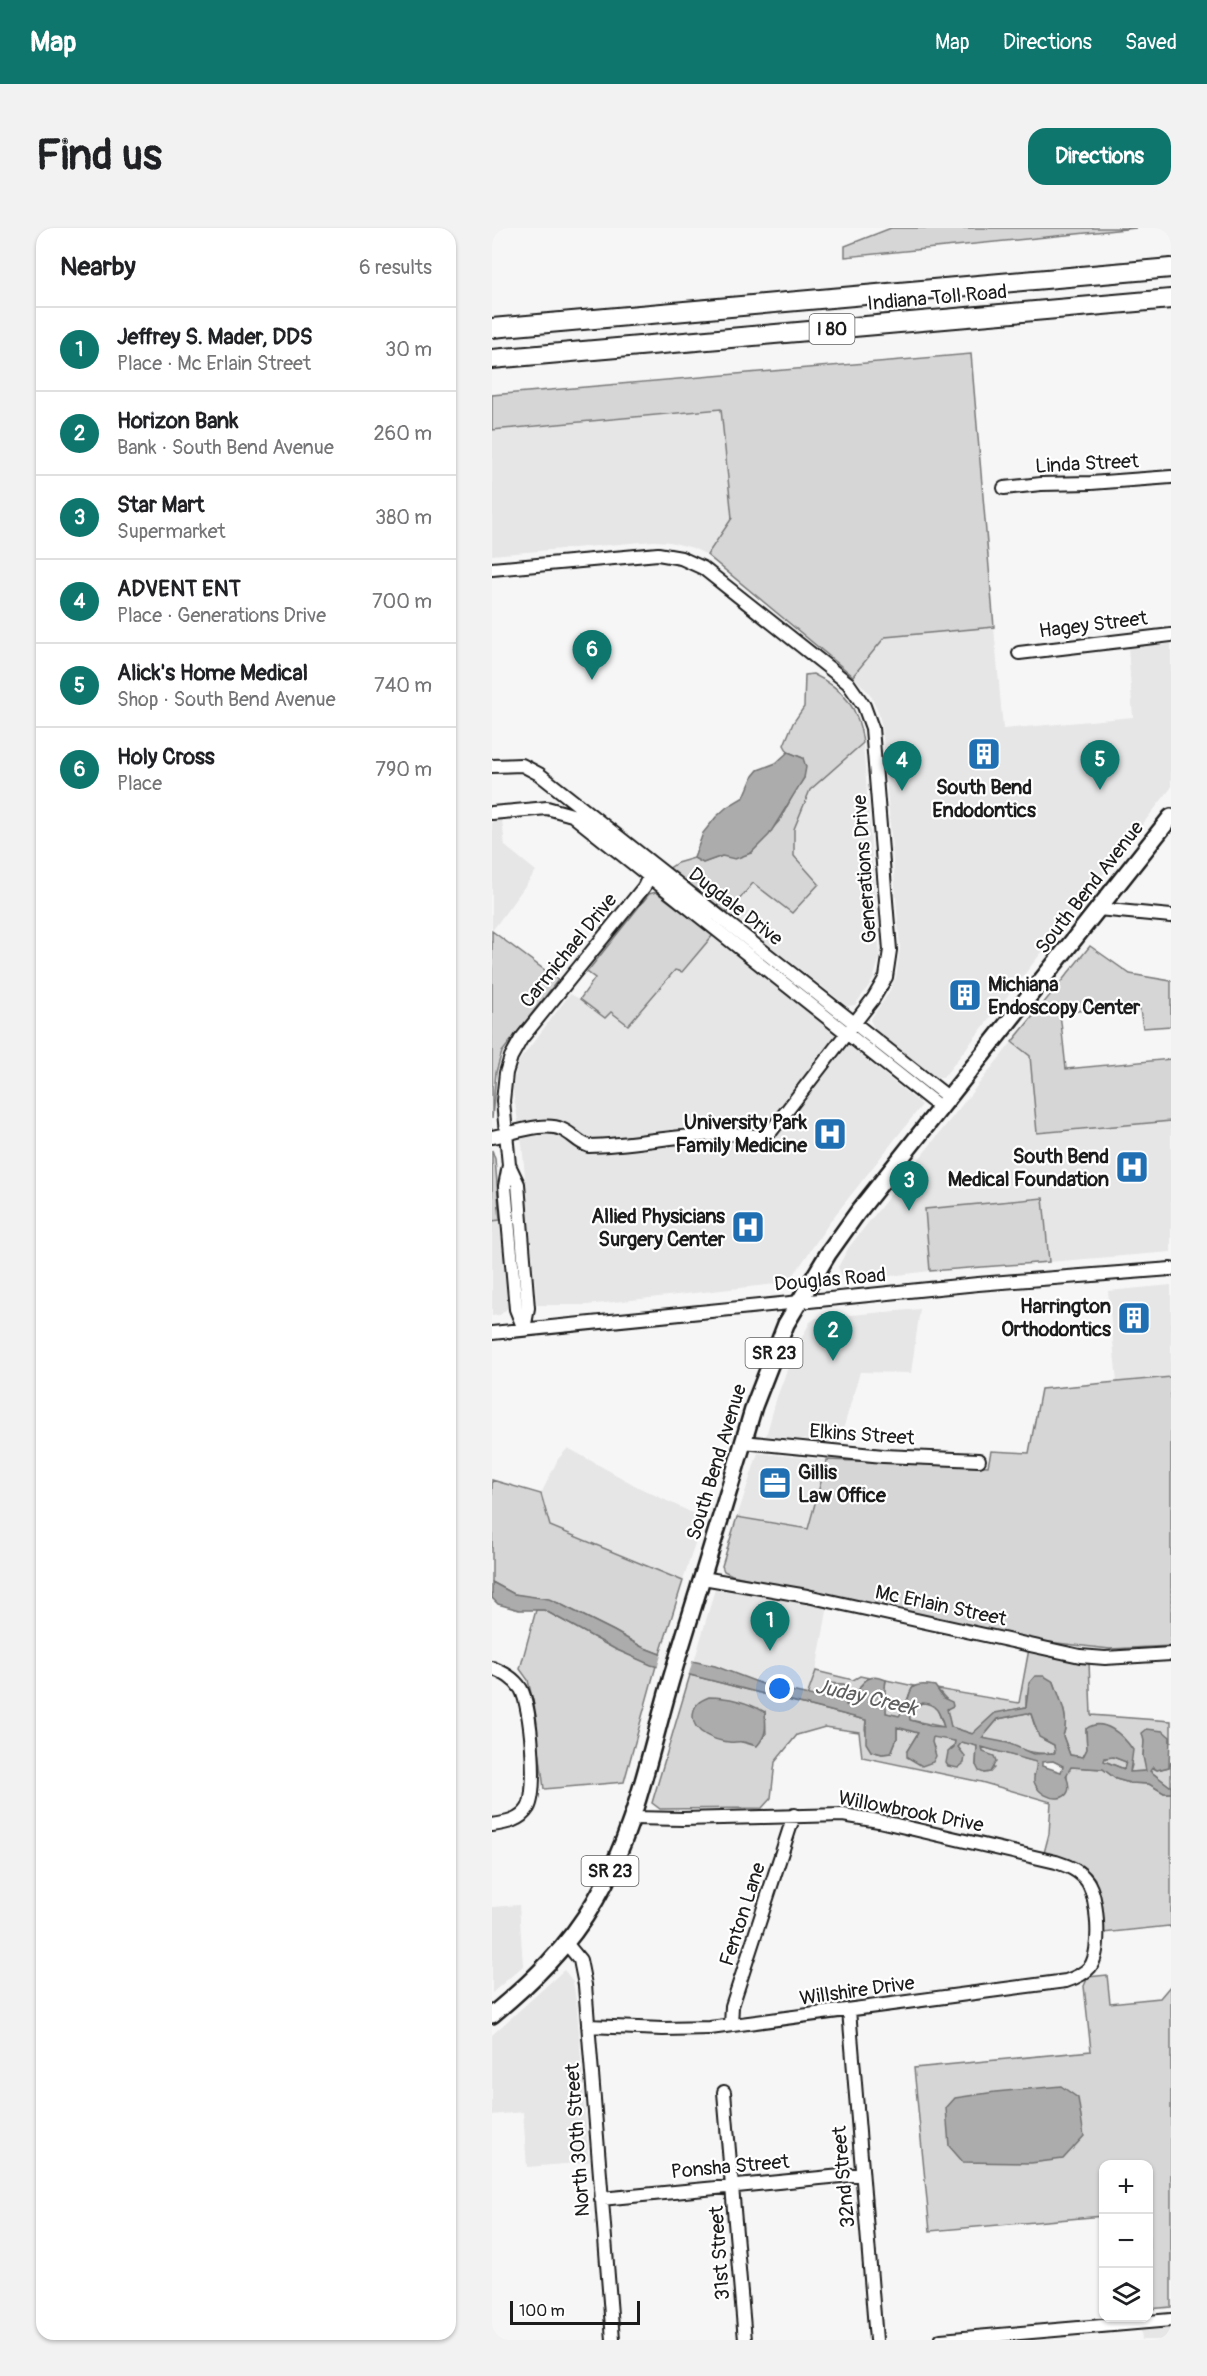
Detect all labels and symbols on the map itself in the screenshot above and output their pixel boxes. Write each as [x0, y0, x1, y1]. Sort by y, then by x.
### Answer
street label: Indiana Toll Road [866, 279, 1008, 316]
road number: I 80 [810, 314, 854, 344]
street label: Linda Street [1035, 448, 1140, 479]
street label: Hagey Street [1037, 605, 1150, 644]
pin: 6 [572, 630, 612, 680]
building icon: South Bend Endodontics [966, 736, 1002, 772]
pin: 5 [1080, 740, 1120, 790]
pin: 4 [882, 742, 922, 791]
place label: South Bend Endodontics [932, 775, 1036, 823]
street label: Generations Drive [847, 794, 882, 944]
street label: South Bend Avenue [1030, 816, 1149, 959]
street label: Dugdale Drive [683, 862, 788, 951]
street label: Carmichael Drive [514, 888, 622, 1013]
place label: Michiana Endoscopy Center [988, 972, 1141, 1020]
building icon: Michiana Endoscopy Center [947, 977, 983, 1013]
place label: University Park Family Medicine [676, 1110, 808, 1158]
hospital icon: University Park Family Medicine [812, 1116, 848, 1152]
place label: South Bend Medical Foundation [948, 1144, 1109, 1192]
hospital icon: South Bend Medical Foundation [1114, 1149, 1150, 1185]
pin: 3 [890, 1162, 928, 1211]
place label: Allied Physicians Surgery Center [591, 1204, 726, 1252]
hospital icon: Allied Physicians Surgery Center [730, 1209, 766, 1245]
street label: Douglas Road [773, 1262, 887, 1297]
place label: Harrington Orthodontics [1001, 1294, 1111, 1342]
building icon: Harrington Orthodontics [1116, 1300, 1152, 1336]
pin: 2 [814, 1312, 852, 1361]
road number: SR 23 [746, 1338, 802, 1368]
street label: South Bend Avenue [681, 1381, 752, 1543]
street label: Elkins Street [809, 1418, 916, 1451]
place label: Gillis Law Office [798, 1460, 887, 1508]
office icon: Gillis Law Office [757, 1465, 793, 1501]
street label: Mc Erlain Street [873, 1579, 1010, 1632]
pin: 1 [750, 1602, 790, 1651]
water label: Juday Creek [812, 1673, 922, 1723]
your location [765, 1674, 794, 1703]
street label: Willowbrook Drive [836, 1785, 986, 1838]
road number: SR 23 [582, 1856, 638, 1886]
street label: Fenton Lane [714, 1859, 771, 1969]
street label: Willshire Drive [798, 1970, 916, 2011]
street label: North 30th Street [560, 2061, 595, 2218]
street label: 32nd Street [827, 2124, 860, 2229]
street label: Ponsha Street [670, 2149, 791, 2184]
street label: 31st Street [704, 2204, 735, 2301]
scale bar [510, 2298, 640, 2326]

